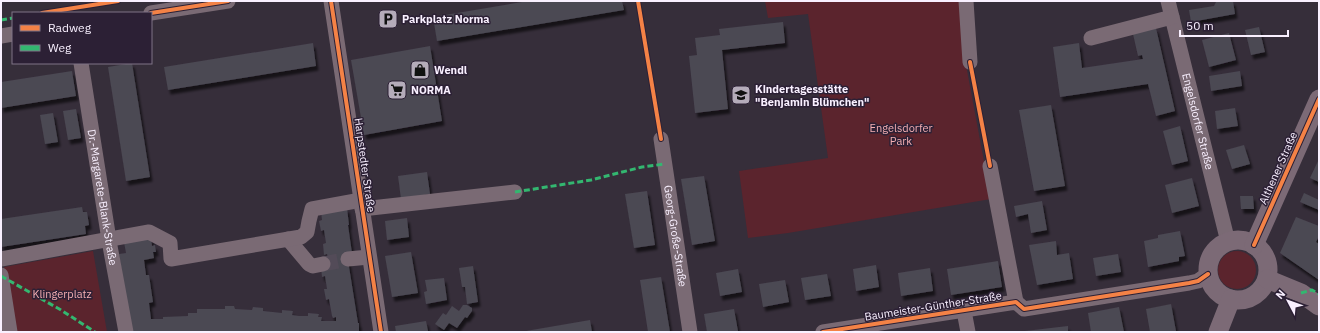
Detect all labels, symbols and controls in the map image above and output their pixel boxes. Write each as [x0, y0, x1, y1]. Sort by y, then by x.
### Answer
parking icon: Parkplatz Norma [377, 8, 399, 30]
legend [12, 12, 152, 64]
place label: Parkplatz Norma [402, 12, 490, 26]
scale bar [1180, 12, 1288, 38]
text: 50 m [1186, 18, 1214, 33]
text: Radweg [48, 20, 92, 35]
text: Weg [48, 40, 72, 55]
shop icon: Wendl [409, 59, 431, 81]
place label: Wendl [434, 63, 468, 77]
street label: Engelsdorfer Straße [1179, 72, 1217, 171]
supermarket icon: NORMA [386, 79, 408, 101]
place label: Kindertagesstätte "Benjamin Blümchen" [755, 82, 869, 109]
place label: NORMA [411, 83, 451, 97]
school or university icon: Kindertagesstätte "Benjamin Blümchen" [730, 84, 752, 106]
street label: Harpstedter Straße [351, 117, 379, 213]
park label: Engelsdorfer Park [869, 121, 933, 148]
street label: Dr.-Margarete-Blank-Straße [85, 128, 120, 267]
street label: Althener Straße [1256, 129, 1300, 207]
street label: Georg-Große-Straße [661, 184, 690, 288]
north arrow [1268, 281, 1308, 321]
park label: Klingerplatz [33, 287, 92, 301]
text: N [1273, 287, 1288, 302]
street label: Baumeister-Günther-Straße [863, 288, 1003, 324]

